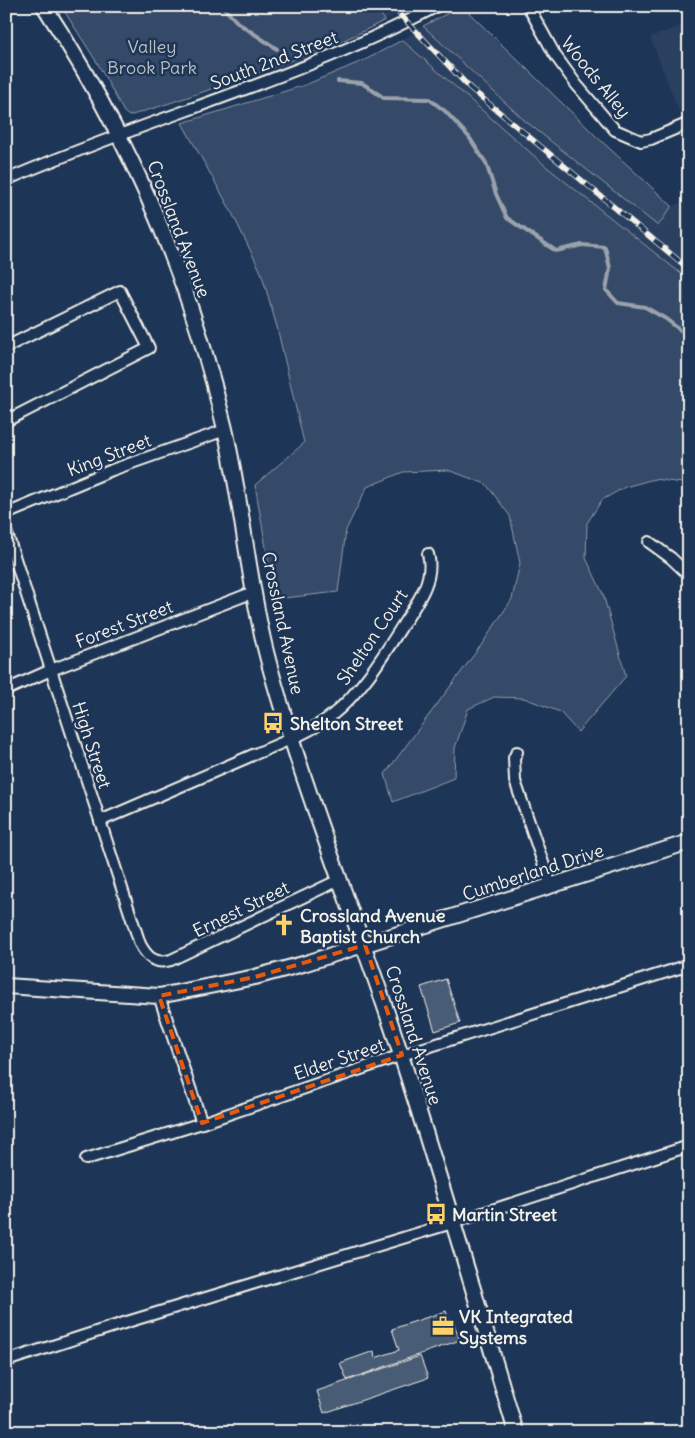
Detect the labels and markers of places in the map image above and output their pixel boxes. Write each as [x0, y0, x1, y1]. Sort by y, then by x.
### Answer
bus stop icon: Shelton Street [260, 710, 286, 736]
place label: Shelton Street [290, 712, 404, 735]
place label: Crossland Avenue Baptist Church [300, 904, 446, 948]
church icon: Crossland Avenue Baptist Church [271, 912, 297, 938]
bus stop icon: Martin Street [423, 1201, 449, 1227]
place label: Martin Street [452, 1203, 558, 1226]
place label: VK Integrated Systems [459, 1305, 573, 1349]
office icon: VK Integrated Systems [430, 1313, 456, 1339]

